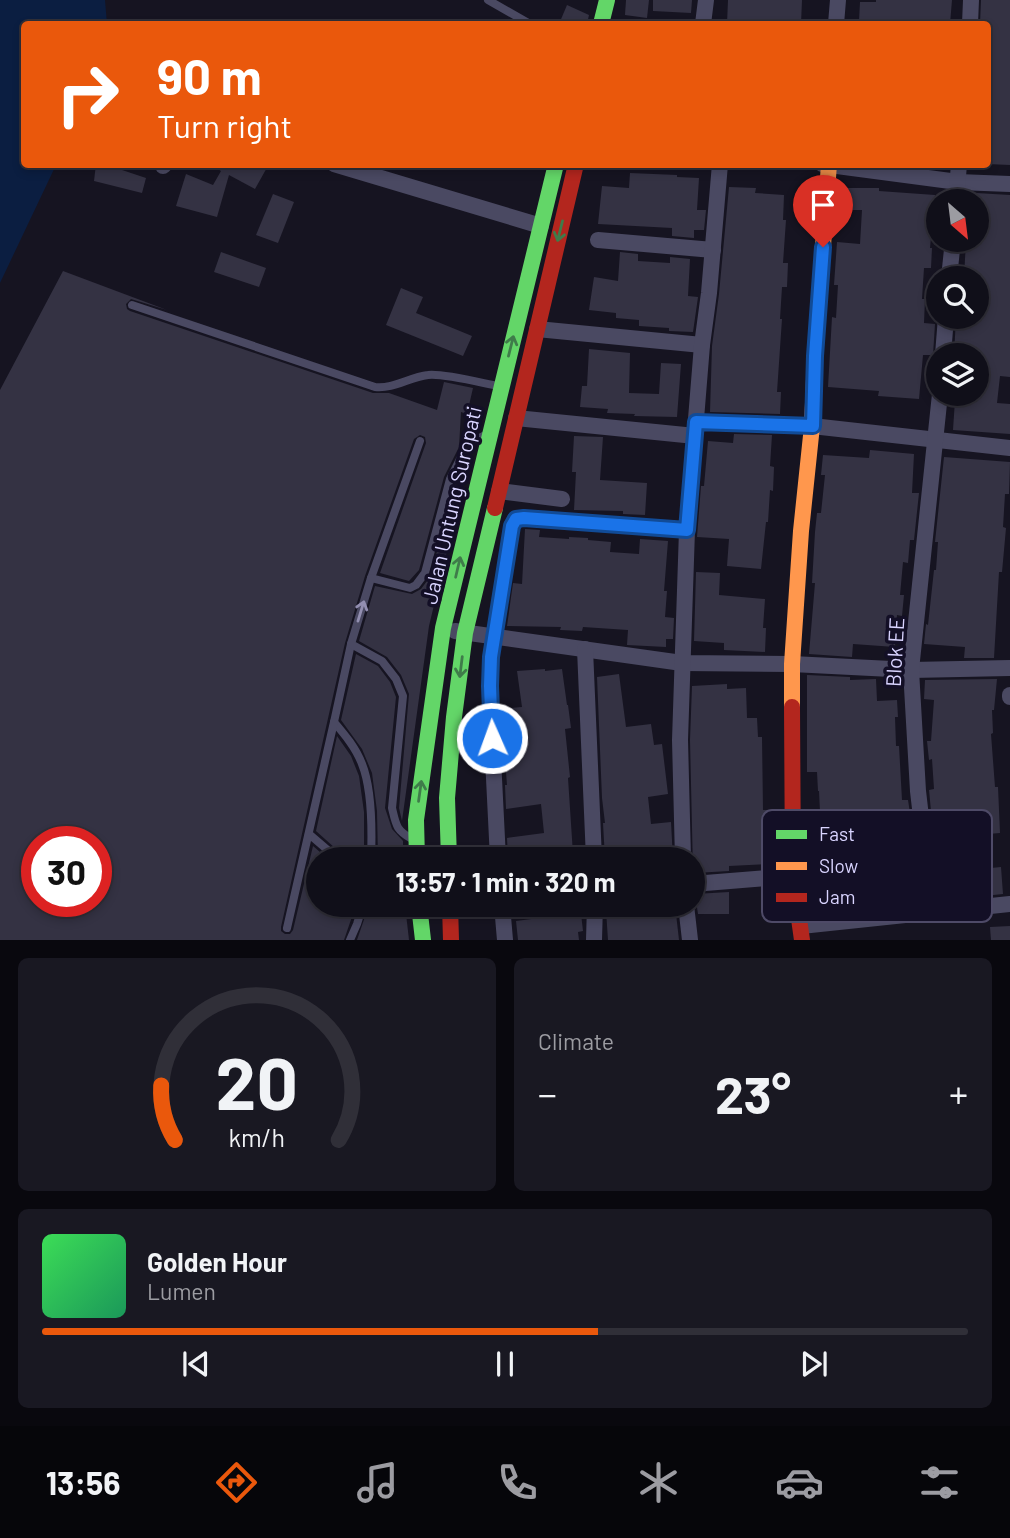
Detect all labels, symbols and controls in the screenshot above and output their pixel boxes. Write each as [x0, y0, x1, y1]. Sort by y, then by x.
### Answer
text: 90 m [157, 46, 262, 105]
icon: right [42, 49, 133, 140]
text: Turn right [157, 106, 292, 144]
pin [793, 175, 853, 247]
icon: arrive [804, 186, 842, 224]
north arrow [926, 189, 989, 252]
map controls [926, 189, 989, 406]
one-way arrow [553, 219, 566, 242]
button: search [926, 266, 989, 329]
one-way arrow [505, 335, 518, 358]
button: layers [926, 343, 989, 406]
street label: Jalan Untung Suropati [416, 404, 486, 606]
one-way arrow [451, 556, 465, 579]
one-way arrow [355, 601, 368, 623]
street label: Blok EE [880, 617, 908, 687]
one-way arrow [454, 656, 467, 678]
position arrow [455, 701, 529, 775]
one-way arrow [414, 780, 427, 803]
legend [762, 810, 992, 922]
text: Fast [819, 822, 855, 845]
speed limit sign: 30 [21, 826, 112, 917]
text: Slow [819, 854, 858, 877]
text: 13:57 · 1 min · 320 m [396, 866, 615, 897]
text: Jam [819, 885, 855, 908]
text: Climate [538, 1027, 614, 1055]
text: 20 [216, 1038, 298, 1126]
text: 23° [715, 1062, 791, 1124]
text: − [538, 1070, 557, 1116]
text: + [949, 1070, 968, 1116]
text: km/h [229, 1122, 285, 1152]
text: Golden Hour [147, 1246, 287, 1277]
text: Lumen [147, 1277, 216, 1305]
icon: previous [177, 1345, 215, 1383]
icon: pause [486, 1345, 524, 1383]
icon: next [795, 1345, 833, 1383]
icon: directions [212, 1458, 261, 1507]
icon: music [353, 1458, 402, 1507]
icon: phone [493, 1458, 542, 1507]
icon: climate [634, 1458, 683, 1507]
icon: car [775, 1458, 824, 1507]
icon: filters [915, 1458, 964, 1507]
text: 13:56 [46, 1463, 121, 1501]

